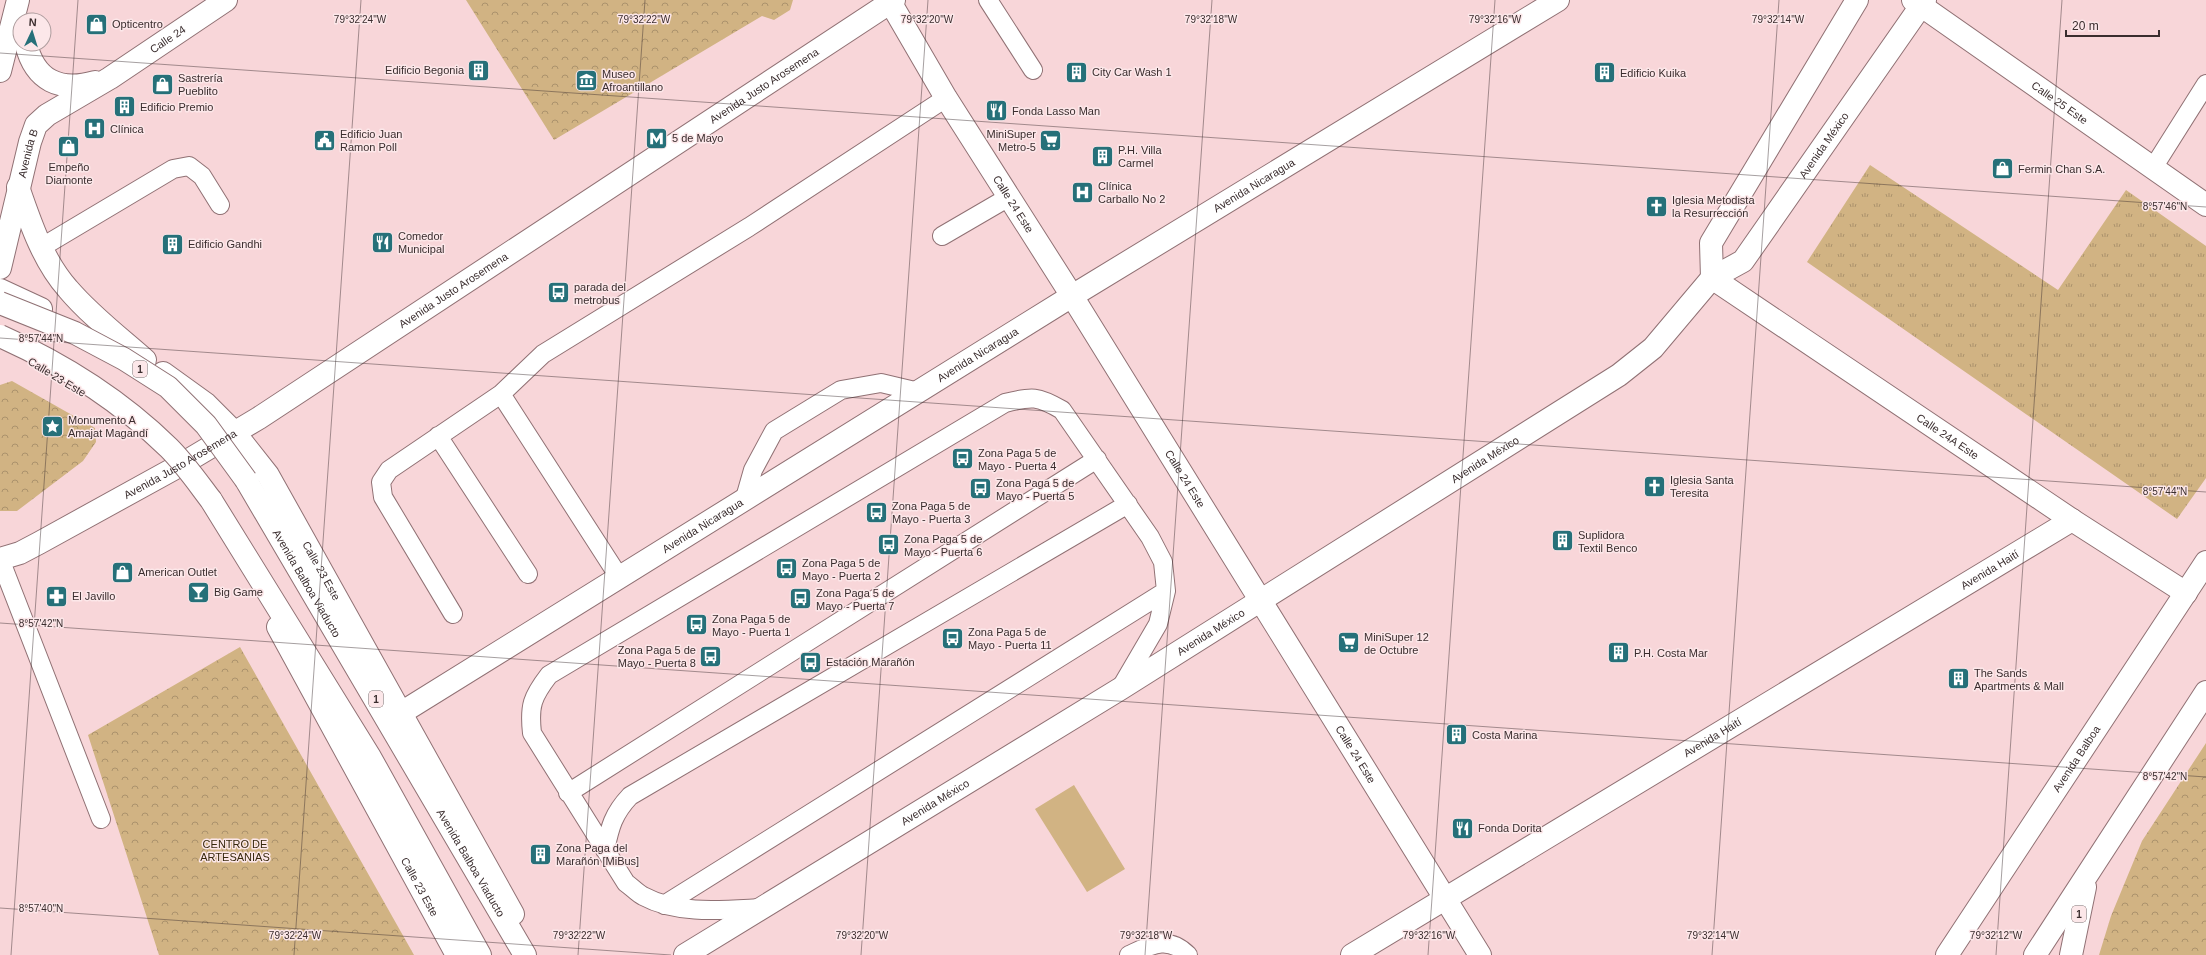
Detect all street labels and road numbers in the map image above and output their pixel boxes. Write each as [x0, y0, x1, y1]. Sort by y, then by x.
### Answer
street label: Calle 24 [148, 23, 188, 55]
street label: Avenida Justo Arosemena [707, 45, 821, 126]
street label: Calle 25 Este [2029, 79, 2090, 126]
street label: Avenida México [1797, 110, 1851, 180]
street label: Avenida B [16, 127, 40, 179]
street label: Avenida Nicaragua [1211, 155, 1297, 214]
street label: Calle 24 Este [991, 173, 1036, 235]
street label: Avenida Justo Arosemena [397, 250, 511, 330]
street label: Avenida Nicaragua [935, 325, 1021, 384]
street label: Calle 23 Este [26, 355, 88, 399]
road number: 1 [133, 361, 147, 377]
street label: Calle 24A Este [1914, 411, 1981, 462]
street label: Avenida Justo Arosemena [122, 427, 239, 501]
street label: Avenida México [1449, 434, 1521, 485]
street label: Calle 24 Este [1163, 448, 1207, 510]
street label: Avenida Nicaragua [660, 496, 746, 555]
street label: Avenida Balboa Viaducto [271, 528, 343, 639]
street label: Calle 23 Este [300, 539, 343, 602]
street label: Avenida Haití [1959, 548, 2021, 592]
street label: Avenida México [1175, 606, 1247, 658]
road number: 1 [369, 691, 383, 707]
street label: Avenida Haití [1681, 715, 1743, 759]
street label: Calle 24 Este [1333, 723, 1378, 785]
street label: Avenida Balboa [2050, 723, 2103, 794]
street label: Avenida México [899, 777, 971, 827]
street label: Avenida Balboa Viaducto [435, 807, 507, 919]
street label: Calle 23 Este [399, 855, 441, 918]
road number: 1 [2072, 906, 2086, 922]

